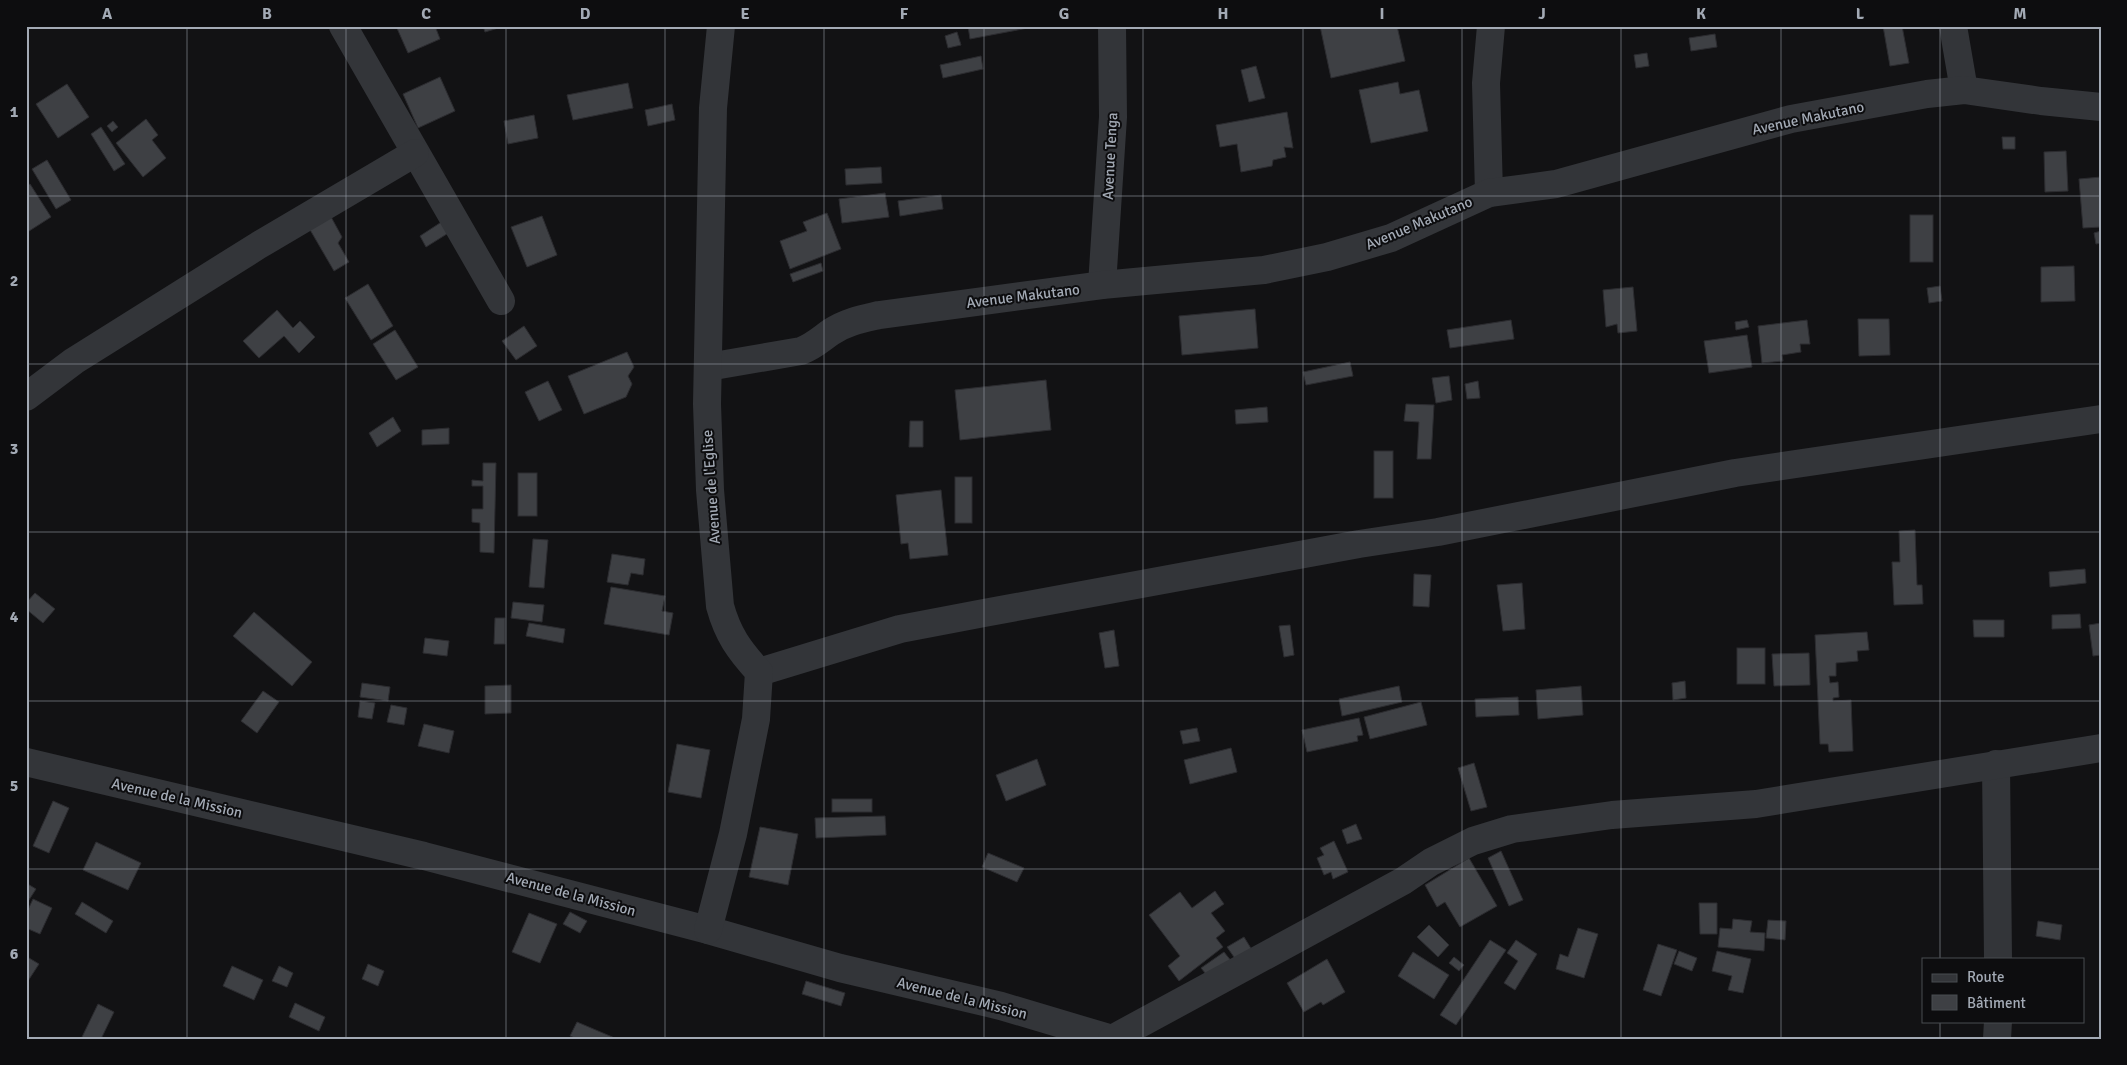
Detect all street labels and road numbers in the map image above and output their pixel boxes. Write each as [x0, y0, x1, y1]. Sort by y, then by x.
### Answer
street label: Avenue Makutano [1750, 97, 1866, 139]
street label: Avenue Tenga [1099, 112, 1121, 200]
street label: Avenue Makutano [1363, 192, 1475, 254]
street label: Avenue Makutano [965, 280, 1081, 312]
street label: Avenue de l'Eglise [698, 429, 724, 545]
street label: Avenue de la Mission [110, 774, 244, 822]
street label: Avenue de la Mission [504, 868, 638, 920]
street label: Avenue de la Mission [895, 973, 1029, 1023]

